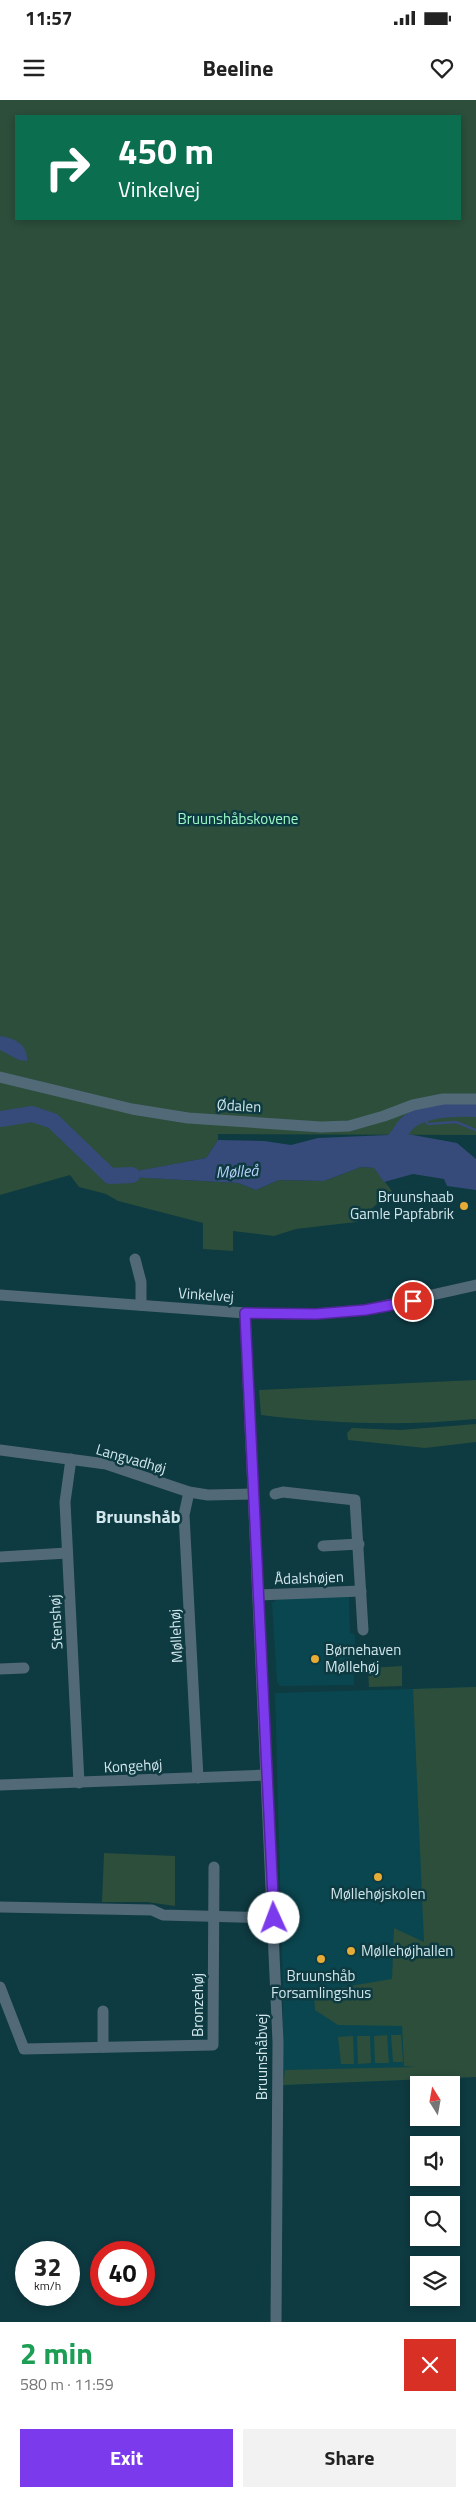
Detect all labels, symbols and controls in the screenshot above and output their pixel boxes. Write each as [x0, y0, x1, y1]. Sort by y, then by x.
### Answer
text: 11:57 [25, 3, 72, 32]
text: Beeline [203, 51, 273, 85]
icon: menu [20, 54, 48, 82]
icon: heart [428, 54, 456, 82]
text: 450 m [118, 124, 214, 178]
icon: right [35, 135, 100, 200]
text: Vinkelvej [118, 172, 200, 206]
park label: Bruunshåbskovene [178, 807, 298, 830]
street label: Ødalen [216, 1093, 262, 1118]
water label: Mølleå [215, 1158, 260, 1184]
place label: Bruunshaab Gamle Papfabrik [350, 1185, 454, 1225]
marker: Bruunshaab Gamle Papfabrik [458, 1200, 470, 1212]
pin [392, 1280, 434, 1322]
street label: Vinkelvej [177, 1281, 235, 1308]
icon: arrive [399, 1287, 427, 1315]
street label: Langvadhøj [93, 1438, 169, 1480]
district label: Bruunshåb [96, 1503, 181, 1530]
street label: Ådalshøjen [274, 1565, 344, 1590]
street label: Stenshøj [43, 1594, 68, 1650]
street label: Møllehøj [163, 1608, 188, 1664]
place label: Børnehaven Møllehøj [325, 1638, 401, 1678]
marker: Børnehaven Møllehøj [309, 1653, 321, 1665]
street label: Kongehøj [103, 1752, 163, 1779]
marker: Møllehøjskolen [372, 1871, 384, 1883]
place label: Møllehøjskolen [330, 1882, 426, 1905]
position arrow [247, 1891, 299, 1943]
place label: Møllehøjhallen [361, 1939, 453, 1962]
marker: Møllehøjhallen [345, 1945, 357, 1957]
marker: Bruunshåb Forsamlingshus [315, 1953, 327, 1965]
place label: Bruunshåb Forsamlingshus [271, 1964, 371, 2004]
street label: Bronzehøj [186, 1973, 209, 2037]
street label: Bruunshåbvej [250, 2014, 273, 2100]
north arrow [410, 2076, 460, 2126]
map controls [410, 2076, 460, 2306]
button: sound [410, 2136, 460, 2186]
button: search [410, 2196, 460, 2246]
speed limit sign: 40 [90, 2241, 155, 2306]
text: 32 [33, 2248, 62, 2286]
button: layers [410, 2256, 460, 2306]
text: km/h [34, 2276, 61, 2295]
text: 2 min [20, 2330, 93, 2376]
button: close [404, 2339, 456, 2391]
text: 580 m · 11:59 [20, 2372, 114, 2396]
button: Exit [20, 2429, 233, 2487]
button: Share [243, 2429, 456, 2487]

